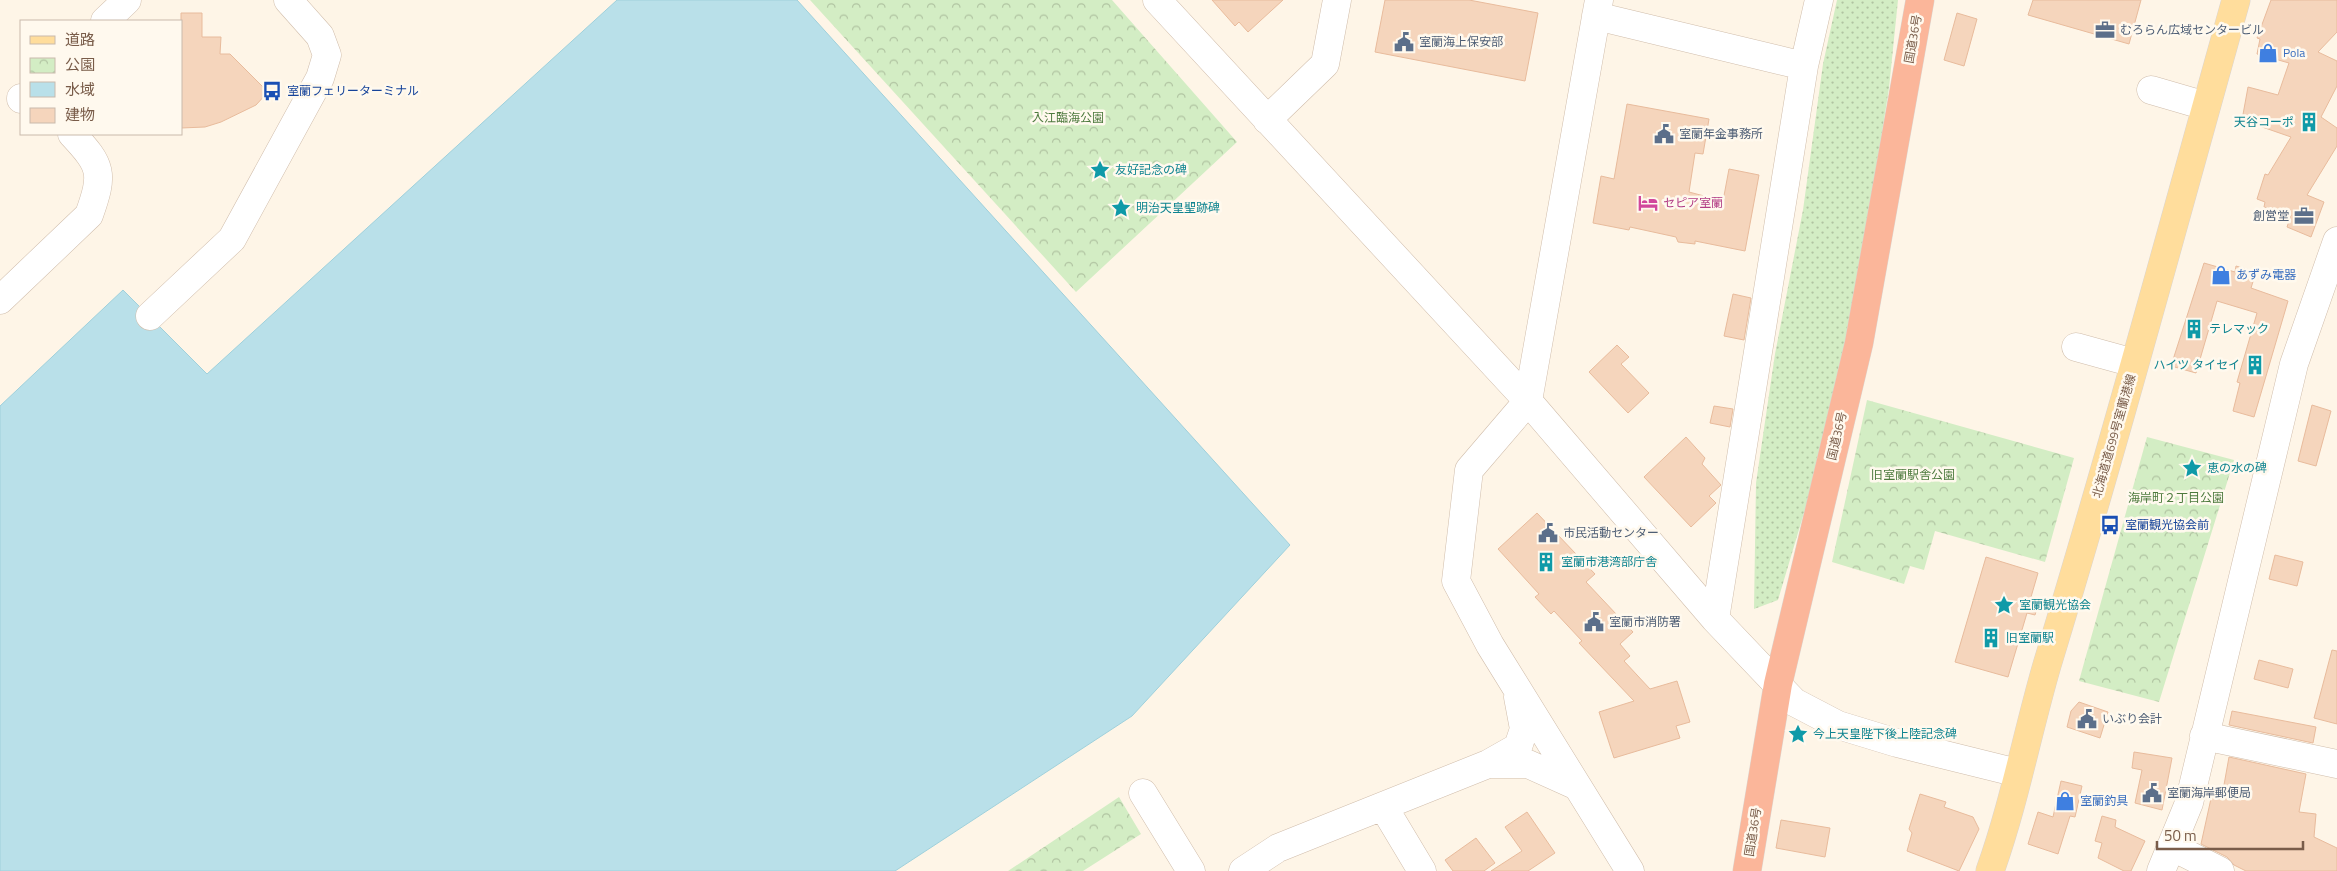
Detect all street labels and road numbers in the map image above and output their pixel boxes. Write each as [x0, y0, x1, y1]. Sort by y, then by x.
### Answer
street label: 国道36号 [1899, 13, 1926, 65]
street label: 北海道道699号室蘭港線 [2087, 372, 2140, 500]
street label: 国道36号 [1822, 410, 1851, 462]
street label: 国道36号 [1739, 806, 1766, 858]

